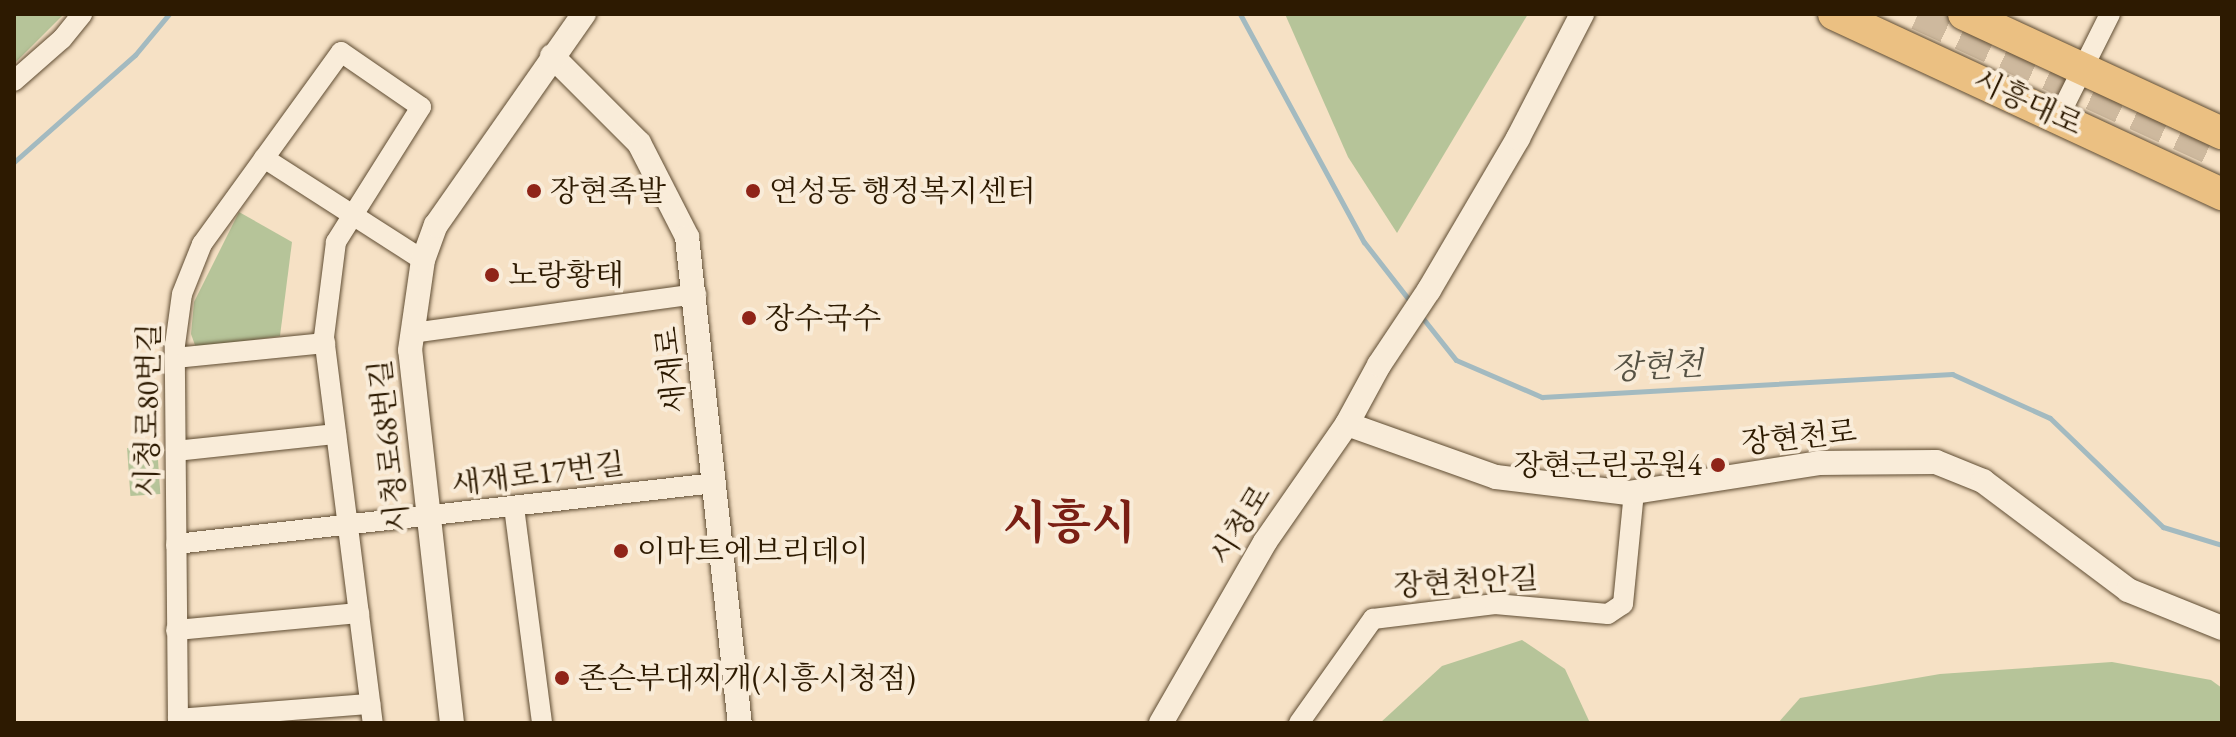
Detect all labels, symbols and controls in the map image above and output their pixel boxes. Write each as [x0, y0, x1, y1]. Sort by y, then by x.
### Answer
street label: 시흥대로 [1968, 61, 2088, 143]
place label: 장현족발 [550, 173, 666, 209]
place label: 연성동 행정복지센터 [769, 173, 1036, 209]
marker: 장현족발 [525, 182, 543, 200]
marker: 연성동 행정복지센터 [744, 182, 762, 200]
place label: 노랑황태 [508, 257, 624, 293]
marker: 노랑황태 [483, 266, 501, 284]
place label: 장수국수 [765, 300, 881, 336]
marker: 장수국수 [740, 309, 758, 327]
street label: 시청로80번길 [128, 323, 168, 497]
street label: 새재로 [649, 325, 693, 415]
water label: 장현천 [1610, 344, 1704, 388]
street label: 시청로68번길 [362, 358, 416, 534]
street label: 장현천로 [1739, 413, 1859, 461]
street label: 새재로17번길 [450, 446, 626, 502]
place label: 장현근린공원4 [1514, 447, 1702, 483]
marker: 장현근린공원4 [1709, 456, 1727, 474]
street label: 시청로 [1202, 479, 1278, 571]
district label: 시흥시 [1002, 494, 1136, 550]
place label: 이마트에브리데이 [637, 533, 869, 569]
marker: 이마트에브리데이 [612, 542, 630, 560]
street label: 장현천안길 [1393, 560, 1539, 604]
place label: 존슨부대찌개(시흥시청점) [578, 660, 916, 696]
marker: 존슨부대찌개(시흥시청점) [553, 669, 571, 687]

